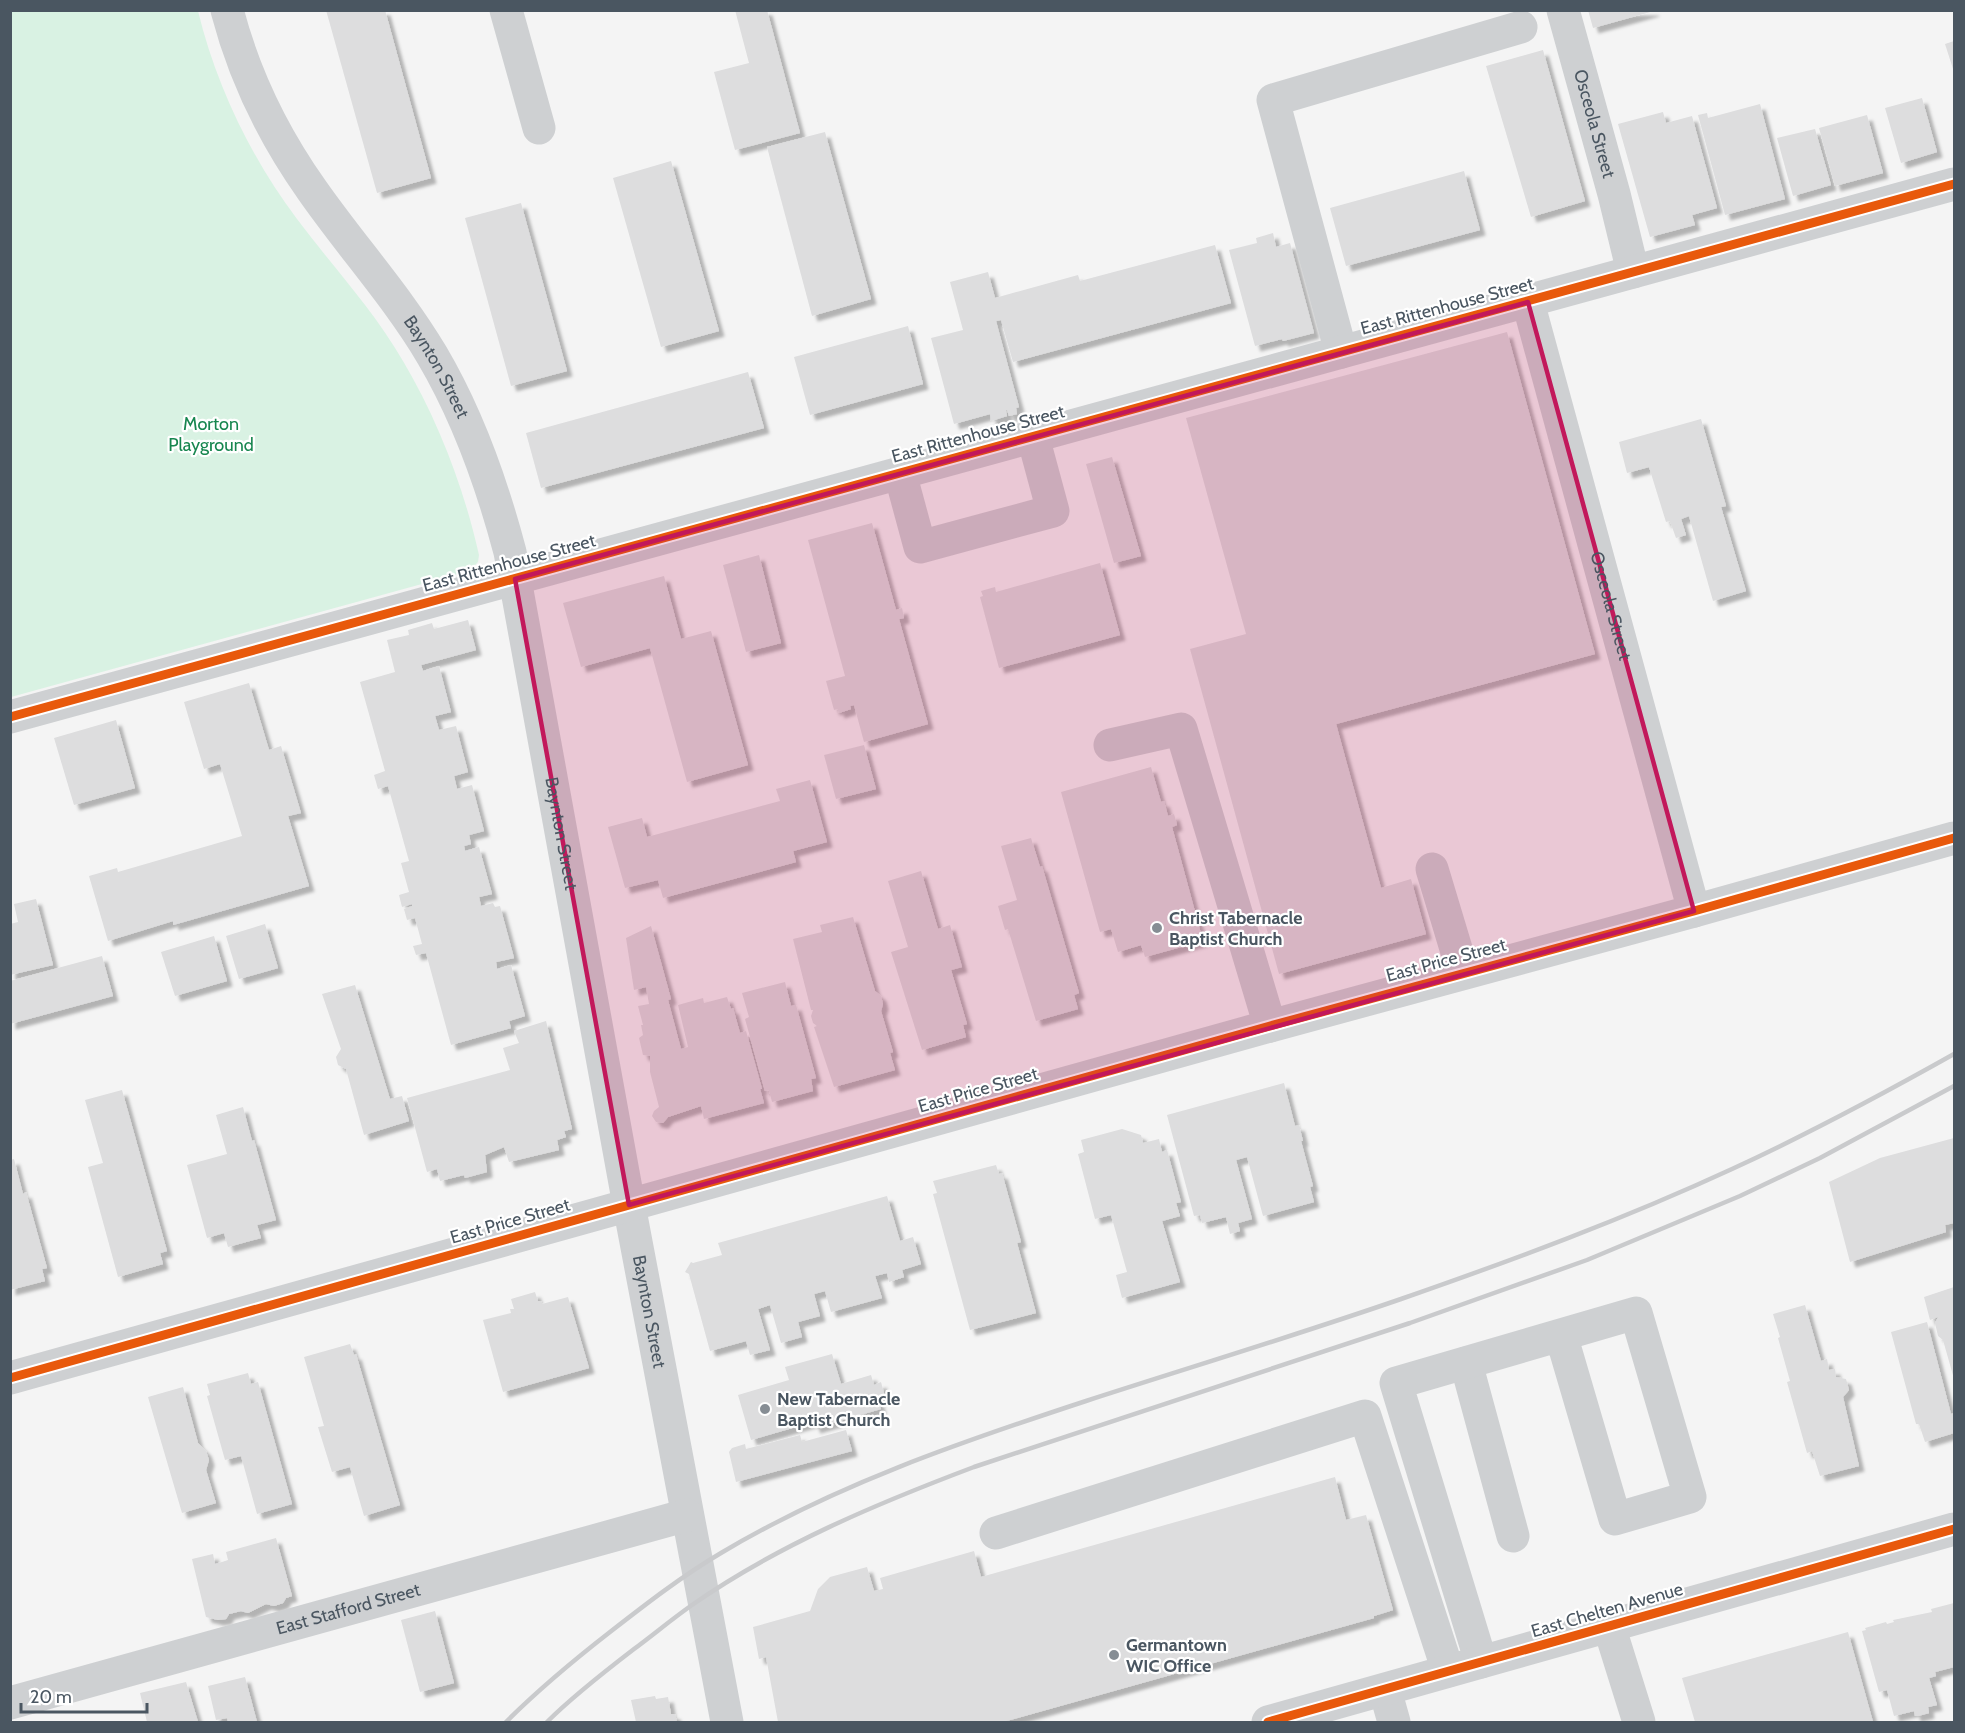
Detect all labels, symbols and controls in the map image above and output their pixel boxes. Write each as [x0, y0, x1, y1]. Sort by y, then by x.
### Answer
street label: Osceola Street [1569, 67, 1620, 180]
street label: East Rittenhouse Street [1358, 272, 1536, 340]
street label: Baynton Street [399, 311, 474, 422]
street label: East Rittenhouse Street [889, 400, 1067, 468]
park label: Morton Playground [168, 413, 254, 456]
street label: East Rittenhouse Street [420, 529, 598, 597]
street label: Osceola Street [1586, 549, 1636, 663]
street label: Baynton Street [540, 775, 582, 892]
place label: Christ Tabernacle Baptist Church [1169, 907, 1302, 950]
marker: Christ Tabernacle Baptist Church [1150, 921, 1164, 935]
street label: East Price Street [1384, 933, 1508, 987]
street label: East Price Street [916, 1062, 1040, 1118]
street label: East Price Street [448, 1193, 572, 1249]
street label: Baynton Street [628, 1253, 671, 1370]
place label: New Tabernacle Baptist Church [777, 1388, 900, 1431]
marker: New Tabernacle Baptist Church [758, 1402, 772, 1416]
street label: East Chelten Avenue [1529, 1578, 1685, 1642]
street label: East Stafford Street [274, 1579, 423, 1640]
place label: Germantown WIC Office [1126, 1634, 1227, 1677]
marker: Germantown WIC Office [1107, 1648, 1121, 1662]
scale bar [21, 1676, 147, 1714]
text: 20 m [30, 1686, 72, 1708]

